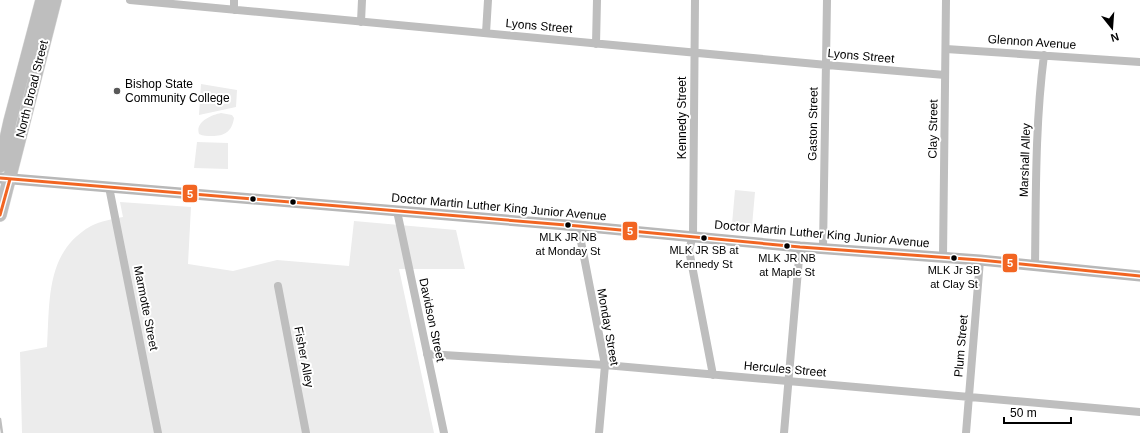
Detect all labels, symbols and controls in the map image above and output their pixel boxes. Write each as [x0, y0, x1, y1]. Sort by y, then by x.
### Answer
north arrow [1092, 8, 1132, 48]
street label: Lyons Street [505, 16, 574, 36]
text: N [1109, 31, 1120, 44]
street label: Glennon Avenue [987, 32, 1077, 52]
street label: North Broad Street [13, 38, 51, 139]
street label: Lyons Street [827, 46, 896, 66]
street label: Kennedy Street [675, 76, 689, 159]
place label: Bishop State Community College [125, 77, 230, 105]
marker: Bishop State Community College [112, 86, 122, 96]
street label: Gaston Street [805, 86, 821, 161]
street label: Clay Street [925, 99, 941, 159]
street label: Marshall Alley [1017, 123, 1033, 197]
line badge: 5 [182, 184, 198, 203]
text: 5 [187, 188, 193, 200]
street label: Doctor Martin Luther King Junior Avenue [391, 191, 607, 223]
unlabelled marker [248, 194, 258, 204]
unlabelled marker [288, 197, 298, 207]
street label: Doctor Martin Luther King Junior Avenue [714, 218, 930, 250]
marker: MLK JR NB at Monday St [563, 220, 573, 230]
line badge: 5 [622, 221, 638, 241]
text: 5 [627, 225, 633, 237]
place label: MLK JR NB at Monday St [536, 231, 600, 257]
marker: MLK JR SB at Kennedy St [699, 233, 709, 243]
marker: MLK JR NB at Maple St [782, 241, 792, 251]
place label: MLK JR SB at Kennedy St [669, 244, 739, 270]
place label: MLK JR NB at Maple St [758, 252, 816, 278]
marker: MLK Jr SB at Clay St [949, 253, 959, 263]
line badge: 5 [1002, 253, 1018, 273]
text: 5 [1007, 257, 1013, 269]
street label: Marmotte Street [131, 264, 161, 352]
place label: MLK Jr SB at Clay St [928, 264, 980, 290]
street label: Davidson Street [416, 277, 448, 364]
street label: Monday Street [594, 287, 622, 367]
street label: Plum Street [951, 314, 971, 378]
street label: Fisher Alley [291, 325, 317, 389]
street label: Hercules Street [743, 358, 827, 380]
scale bar [1004, 399, 1071, 425]
text: 50 m [1010, 406, 1037, 420]

